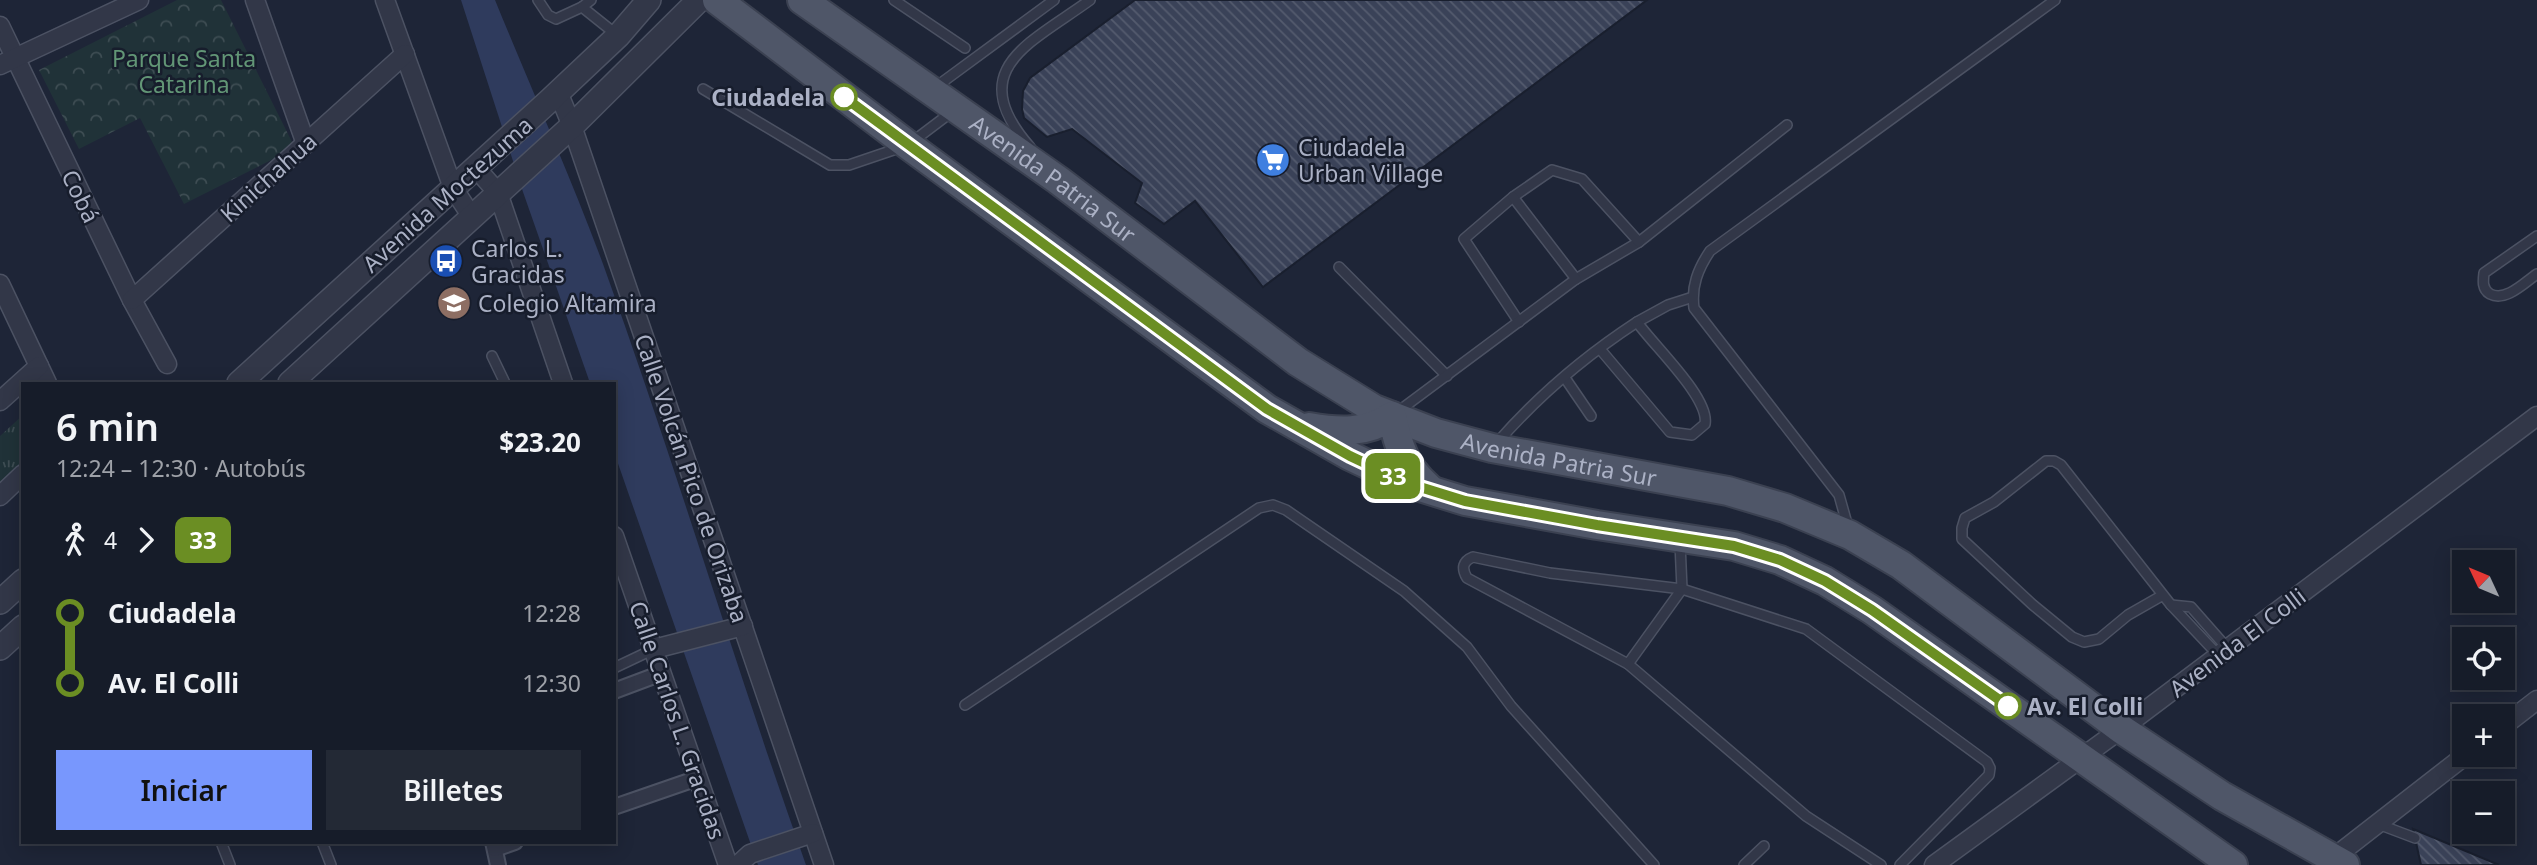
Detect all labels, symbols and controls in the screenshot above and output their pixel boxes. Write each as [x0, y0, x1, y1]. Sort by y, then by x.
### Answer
park label: Parque Santa Catarina [112, 42, 256, 100]
place label: Ciudadela [711, 81, 825, 113]
marker: Ciudadela [831, 84, 857, 110]
street label: Avenida Patria Sur [964, 107, 1143, 250]
street label: Avenida Moctezuma [355, 109, 539, 279]
street label: Kinichahua [213, 125, 323, 229]
place label: Ciudadela Urban Village [1298, 131, 1443, 189]
supermarket icon: Ciudadela Urban Village [1254, 141, 1292, 179]
street label: Cobá [54, 164, 108, 228]
place label: Carlos L. Gracidas [471, 232, 565, 290]
bus stop icon: Carlos L. Gracidas [427, 242, 465, 280]
school or university icon: Colegio Altamira [435, 284, 473, 322]
place label: Colegio Altamira [478, 287, 657, 319]
street label: Calle Volcán Pico de Orizaba [627, 329, 757, 627]
text: 6 min [56, 400, 159, 452]
text: $23.20 [499, 424, 581, 460]
street label: Avenida Patria Sur [1458, 424, 1660, 494]
text: 12:24 – 12:30 · Autobús [56, 452, 306, 484]
line badge: 33 [1362, 453, 1424, 499]
text: 33 [1379, 459, 1407, 492]
icon: walk [56, 521, 94, 559]
icon: forward [127, 521, 165, 559]
text: 33 [189, 523, 217, 556]
text: 4 [104, 524, 117, 556]
north arrow [2452, 550, 2515, 612]
map controls [2452, 550, 2515, 844]
street label: Avenida El Colli [2162, 580, 2312, 704]
text: Ciudadela [108, 595, 237, 631]
text: 12:28 [522, 597, 581, 629]
street label: Calle Carlos L. Gracidas [622, 597, 734, 843]
button: locate [2452, 627, 2515, 690]
text: Av. El Colli [108, 665, 239, 701]
text: 12:30 [522, 667, 581, 699]
place label: Av. El Colli [2027, 690, 2143, 722]
marker: Av. El Colli [1995, 693, 2021, 719]
button: + [2452, 704, 2515, 767]
button: Iniciar [56, 750, 312, 830]
button: Billetes [326, 750, 581, 830]
button: − [2452, 781, 2515, 844]

